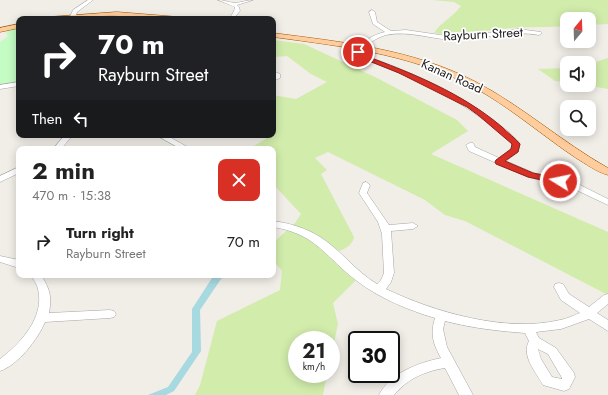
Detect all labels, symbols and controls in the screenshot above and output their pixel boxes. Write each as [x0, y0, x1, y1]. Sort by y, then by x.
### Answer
north arrow [560, 12, 596, 48]
map controls [560, 12, 596, 136]
street label: Rayburn Street [443, 22, 524, 46]
text: 70 m [98, 24, 165, 65]
icon: right [32, 32, 84, 84]
pin [341, 35, 375, 69]
icon: arrive [347, 41, 369, 63]
street label: Kanan Road [418, 54, 486, 98]
button: sound [560, 56, 596, 92]
text: Rayburn Street [98, 62, 208, 88]
button: search [560, 100, 596, 136]
text: Then [32, 108, 62, 130]
icon: left [70, 108, 92, 130]
text: 2 min [32, 153, 95, 188]
button: close [218, 159, 260, 201]
position arrow [539, 160, 581, 202]
text: 470 m · 15:38 [32, 186, 111, 205]
text: Turn right [66, 222, 134, 244]
icon: right [32, 231, 54, 253]
text: 70 m [227, 231, 260, 253]
text: Rayburn Street [66, 244, 146, 263]
speed limit sign: 30 [348, 331, 400, 383]
text: 21 [302, 337, 326, 366]
text: km/h [303, 359, 325, 374]

